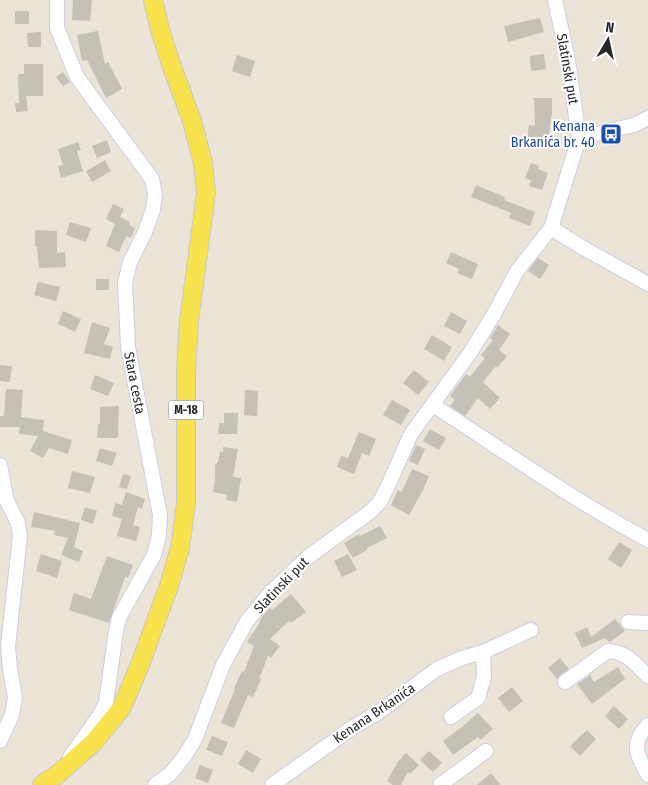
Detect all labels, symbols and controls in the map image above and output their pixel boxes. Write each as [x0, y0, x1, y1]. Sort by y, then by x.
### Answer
north arrow [583, 15, 633, 65]
text: N [604, 19, 615, 37]
street label: Slatinski put [553, 32, 582, 106]
place label: Kenana Brkanića br. 40 [511, 118, 595, 151]
bus stop icon: Kenana Brkanića br. 40 [599, 122, 623, 146]
street label: Stara cesta [120, 351, 149, 416]
road number: M-18 [168, 400, 204, 420]
street label: Slatinski put [250, 553, 313, 617]
street label: Kenana Brkanića [330, 680, 419, 747]

